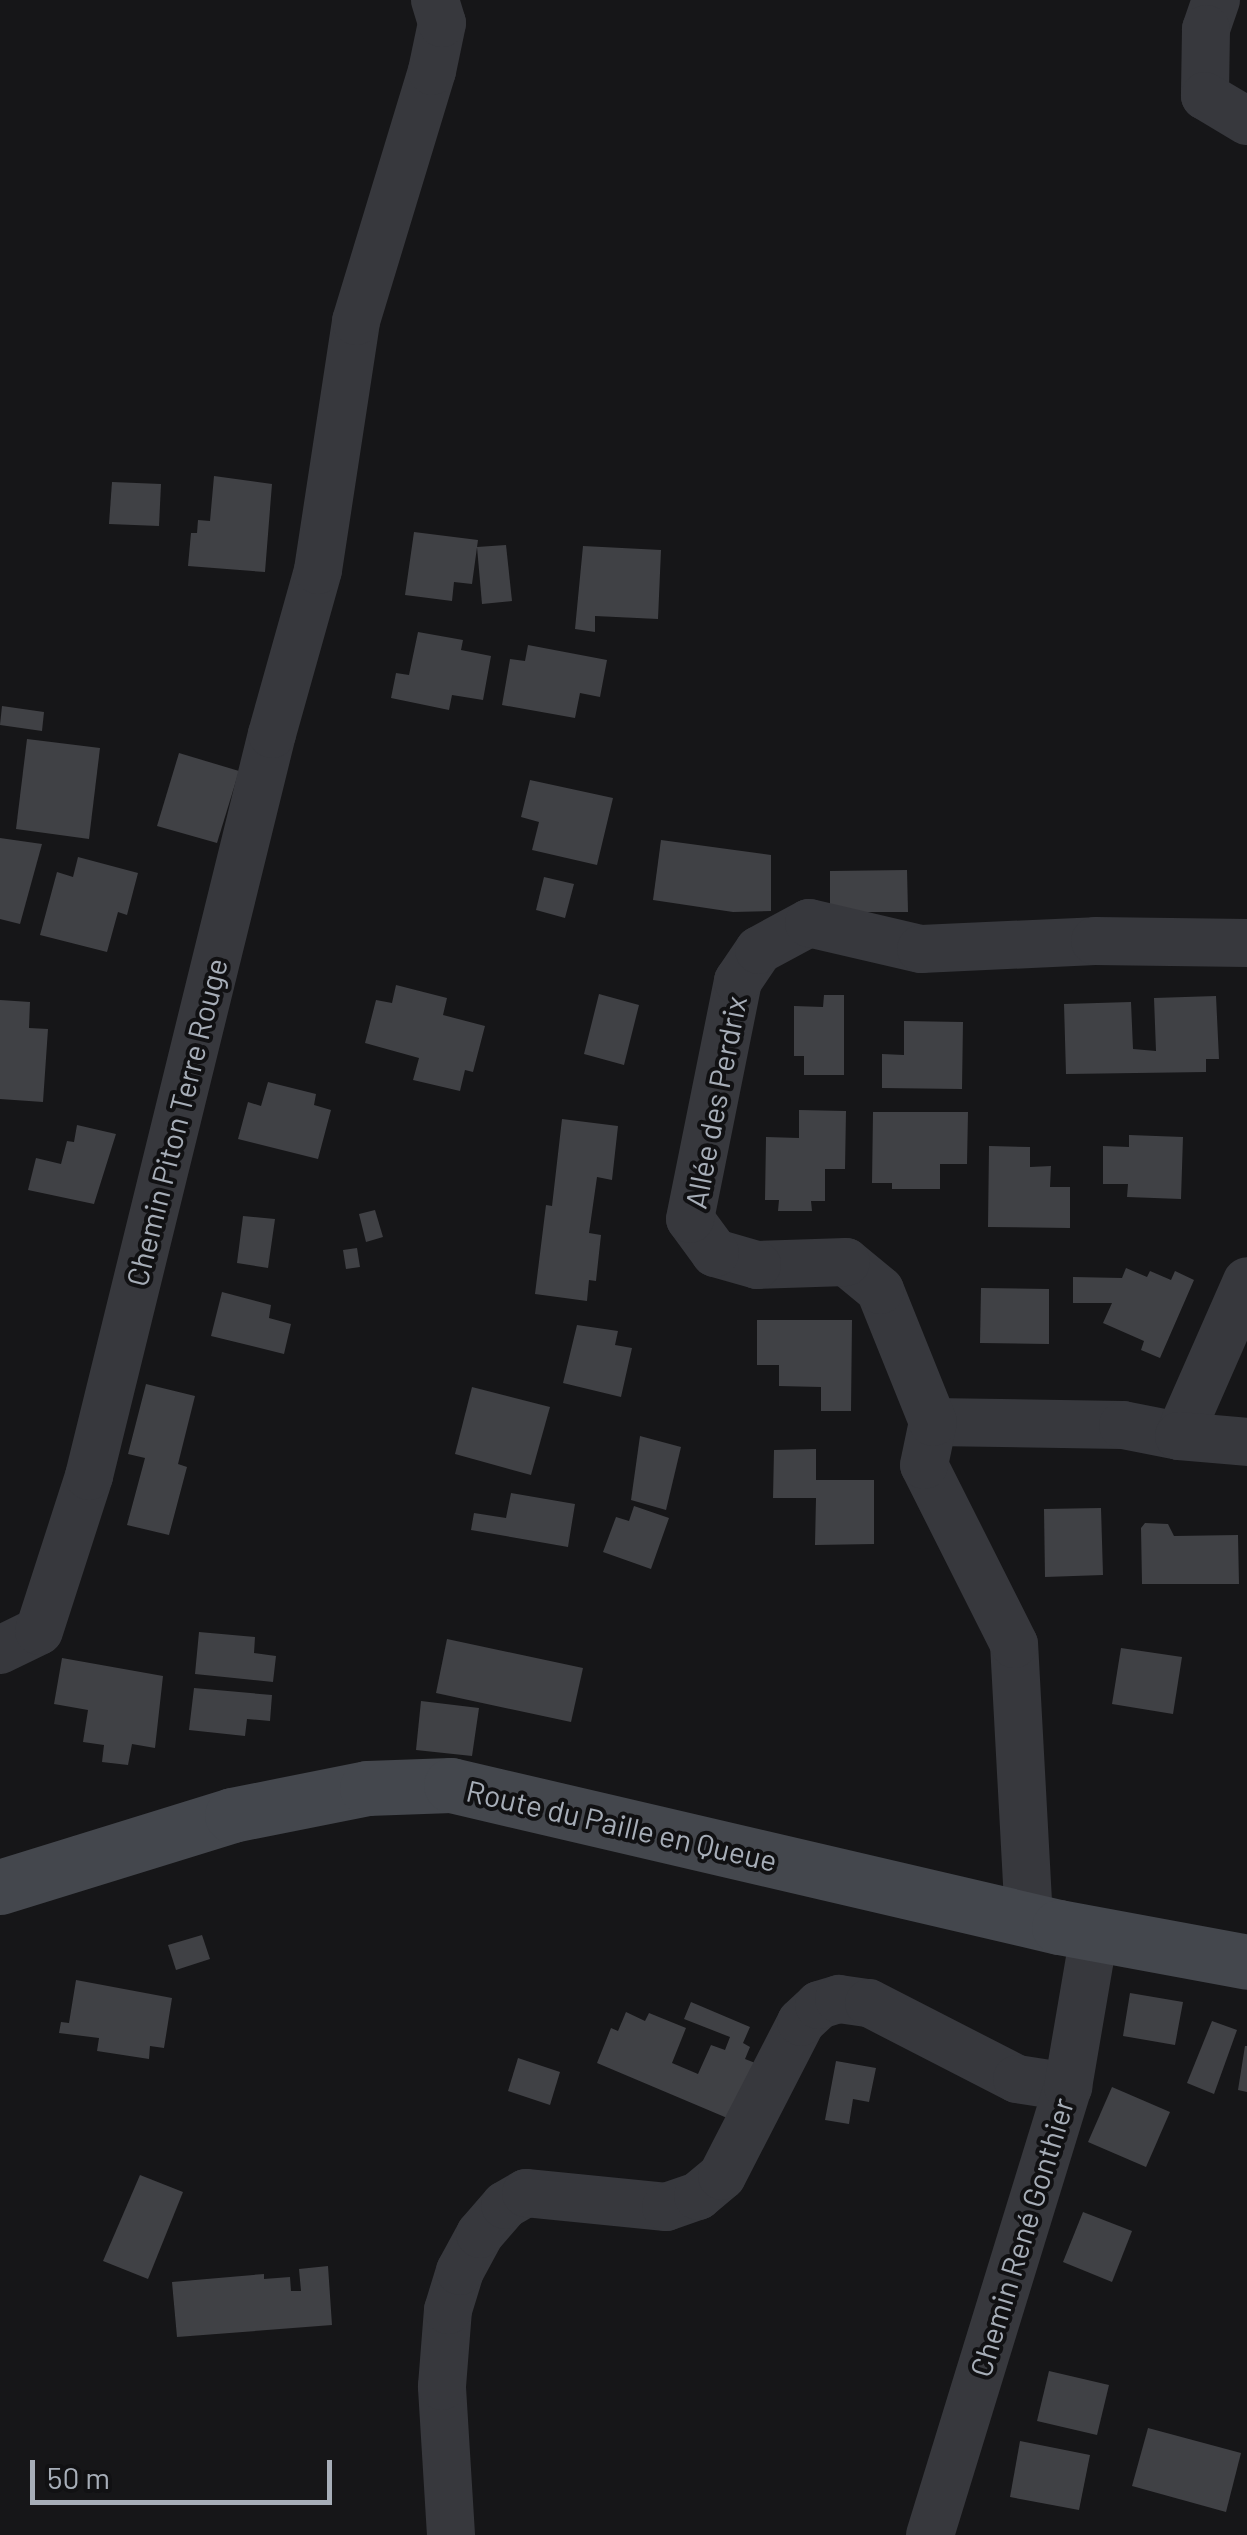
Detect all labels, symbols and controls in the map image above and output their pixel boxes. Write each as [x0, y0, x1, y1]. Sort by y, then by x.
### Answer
street label: Chemin Piton Terre Rouge [118, 954, 234, 1290]
street label: Allée des Perdrix [677, 993, 753, 1211]
street label: Route du Paille en Queue [463, 1772, 781, 1878]
street label: Chemin René Gonthier [961, 2093, 1081, 2381]
scale bar [35, 2440, 338, 2502]
text: 50 m [47, 2459, 110, 2495]

